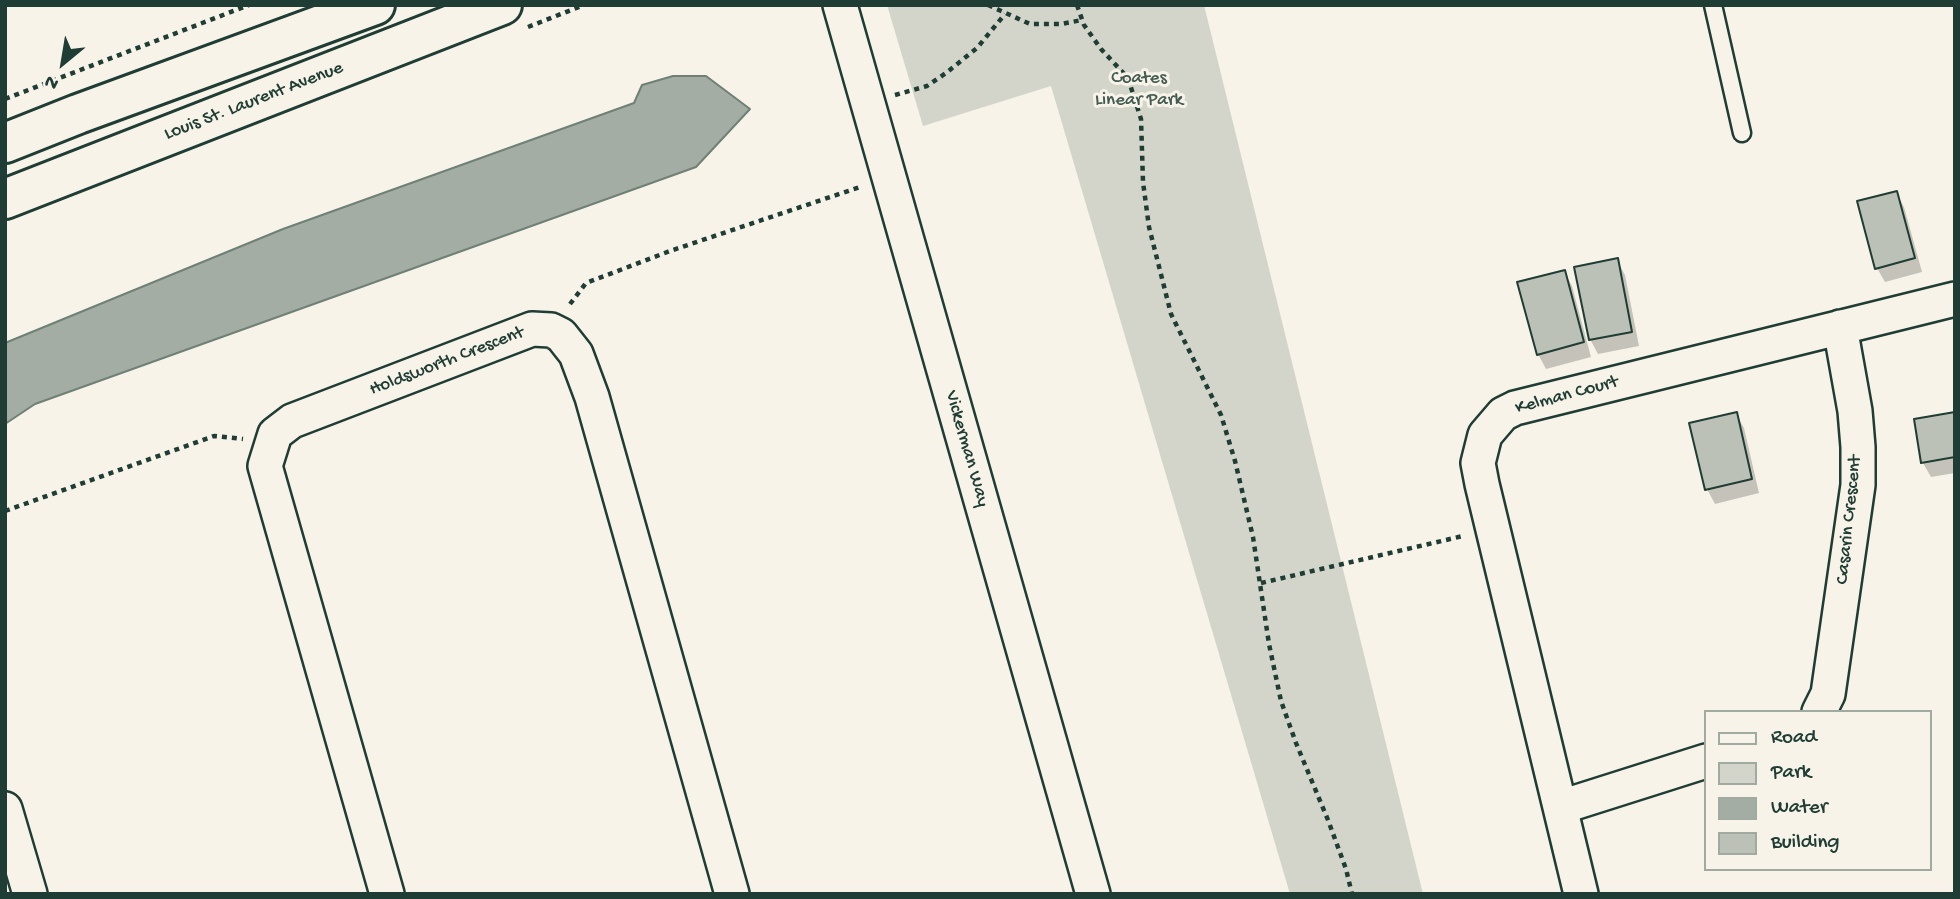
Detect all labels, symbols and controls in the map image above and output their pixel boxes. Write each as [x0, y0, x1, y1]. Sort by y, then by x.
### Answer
north arrow [28, 28, 98, 98]
street label: Louis St. Laurent Avenue [161, 57, 347, 147]
park label: Coates Linear Park [1095, 68, 1183, 112]
text: N [41, 69, 63, 95]
street label: Holdsworth Crescent [367, 322, 527, 402]
street label: Kelman Court [1513, 371, 1621, 421]
street label: Vickerman Way [939, 388, 993, 510]
street label: Casarin Crescent [1832, 454, 1868, 586]
legend [1704, 710, 1932, 871]
text: Road [1771, 726, 1817, 751]
text: Park [1771, 761, 1811, 786]
text: Water [1771, 796, 1827, 821]
text: Building [1771, 831, 1840, 856]

